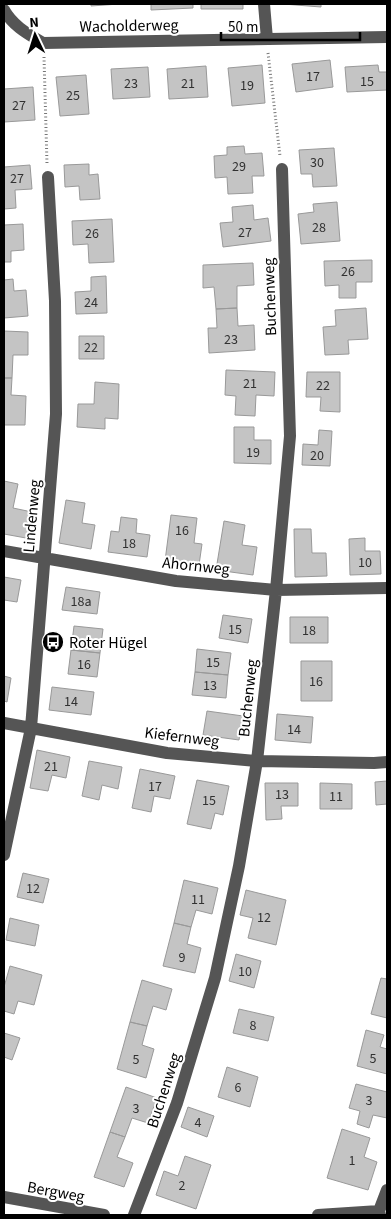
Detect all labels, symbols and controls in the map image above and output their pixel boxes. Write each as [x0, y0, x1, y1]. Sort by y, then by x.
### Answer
north arrow [10, 10, 60, 60]
scale bar [221, 10, 360, 42]
text: N [29, 13, 40, 33]
street label: Wacholderweg [79, 14, 179, 38]
text: 50 m [228, 17, 258, 38]
house number: 17 [306, 67, 320, 87]
house number: 15 [360, 72, 374, 92]
house number: 23 [124, 74, 138, 94]
house number: 21 [181, 74, 195, 94]
house number: 19 [240, 76, 254, 96]
house number: 25 [66, 86, 80, 106]
house number: 27 [12, 96, 26, 116]
house number: 30 [310, 153, 324, 173]
house number: 29 [232, 157, 246, 177]
house number: 27 [10, 169, 24, 189]
house number: 28 [312, 218, 326, 238]
house number: 27 [238, 223, 252, 243]
house number: 26 [85, 224, 99, 244]
street label: Buchenweg [258, 258, 282, 336]
house number: 26 [341, 262, 355, 282]
house number: 24 [84, 293, 98, 313]
house number: 23 [224, 330, 238, 350]
house number: 22 [84, 338, 98, 358]
house number: 21 [243, 374, 257, 394]
house number: 22 [316, 376, 330, 396]
house number: 19 [246, 443, 260, 463]
house number: 20 [310, 446, 324, 466]
street label: Lindenweg [18, 479, 46, 554]
house number: 16 [175, 521, 189, 541]
house number: 18 [122, 534, 136, 554]
street label: Ahornweg [161, 552, 231, 580]
house number: 10 [358, 553, 372, 573]
house number: 18a [71, 592, 91, 612]
house number: 15 [228, 620, 242, 640]
house number: 18 [302, 621, 316, 641]
bus stop icon: Roter Hügel [41, 630, 65, 654]
place label: Roter Hügel [69, 632, 147, 654]
house number: 15 [206, 653, 220, 673]
house number: 16 [77, 655, 91, 675]
street label: Buchenweg [233, 658, 263, 738]
house number: 16 [309, 672, 323, 692]
house number: 13 [203, 676, 217, 696]
house number: 14 [64, 692, 78, 712]
house number: 14 [287, 720, 301, 740]
street label: Kiefernweg [143, 721, 221, 752]
house number: 21 [44, 757, 58, 777]
house number: 17 [148, 777, 162, 797]
house number: 13 [275, 785, 289, 805]
house number: 11 [329, 787, 343, 807]
house number: 15 [202, 791, 216, 811]
house number: 12 [26, 879, 40, 899]
house number: 11 [191, 890, 205, 910]
house number: 12 [257, 908, 271, 928]
house number: 9 [179, 948, 186, 968]
house number: 10 [238, 962, 252, 982]
house number: 8 [250, 1016, 257, 1036]
house number: 5 [370, 1049, 377, 1069]
house number: 5 [133, 1050, 140, 1070]
street label: Buchenweg [141, 1050, 186, 1131]
house number: 6 [235, 1078, 242, 1098]
house number: 3 [366, 1091, 373, 1111]
house number: 3 [133, 1099, 140, 1119]
house number: 4 [195, 1113, 202, 1133]
house number: 1 [349, 1151, 356, 1171]
street label: Bergweg [25, 1176, 86, 1208]
house number: 2 [179, 1176, 186, 1196]

